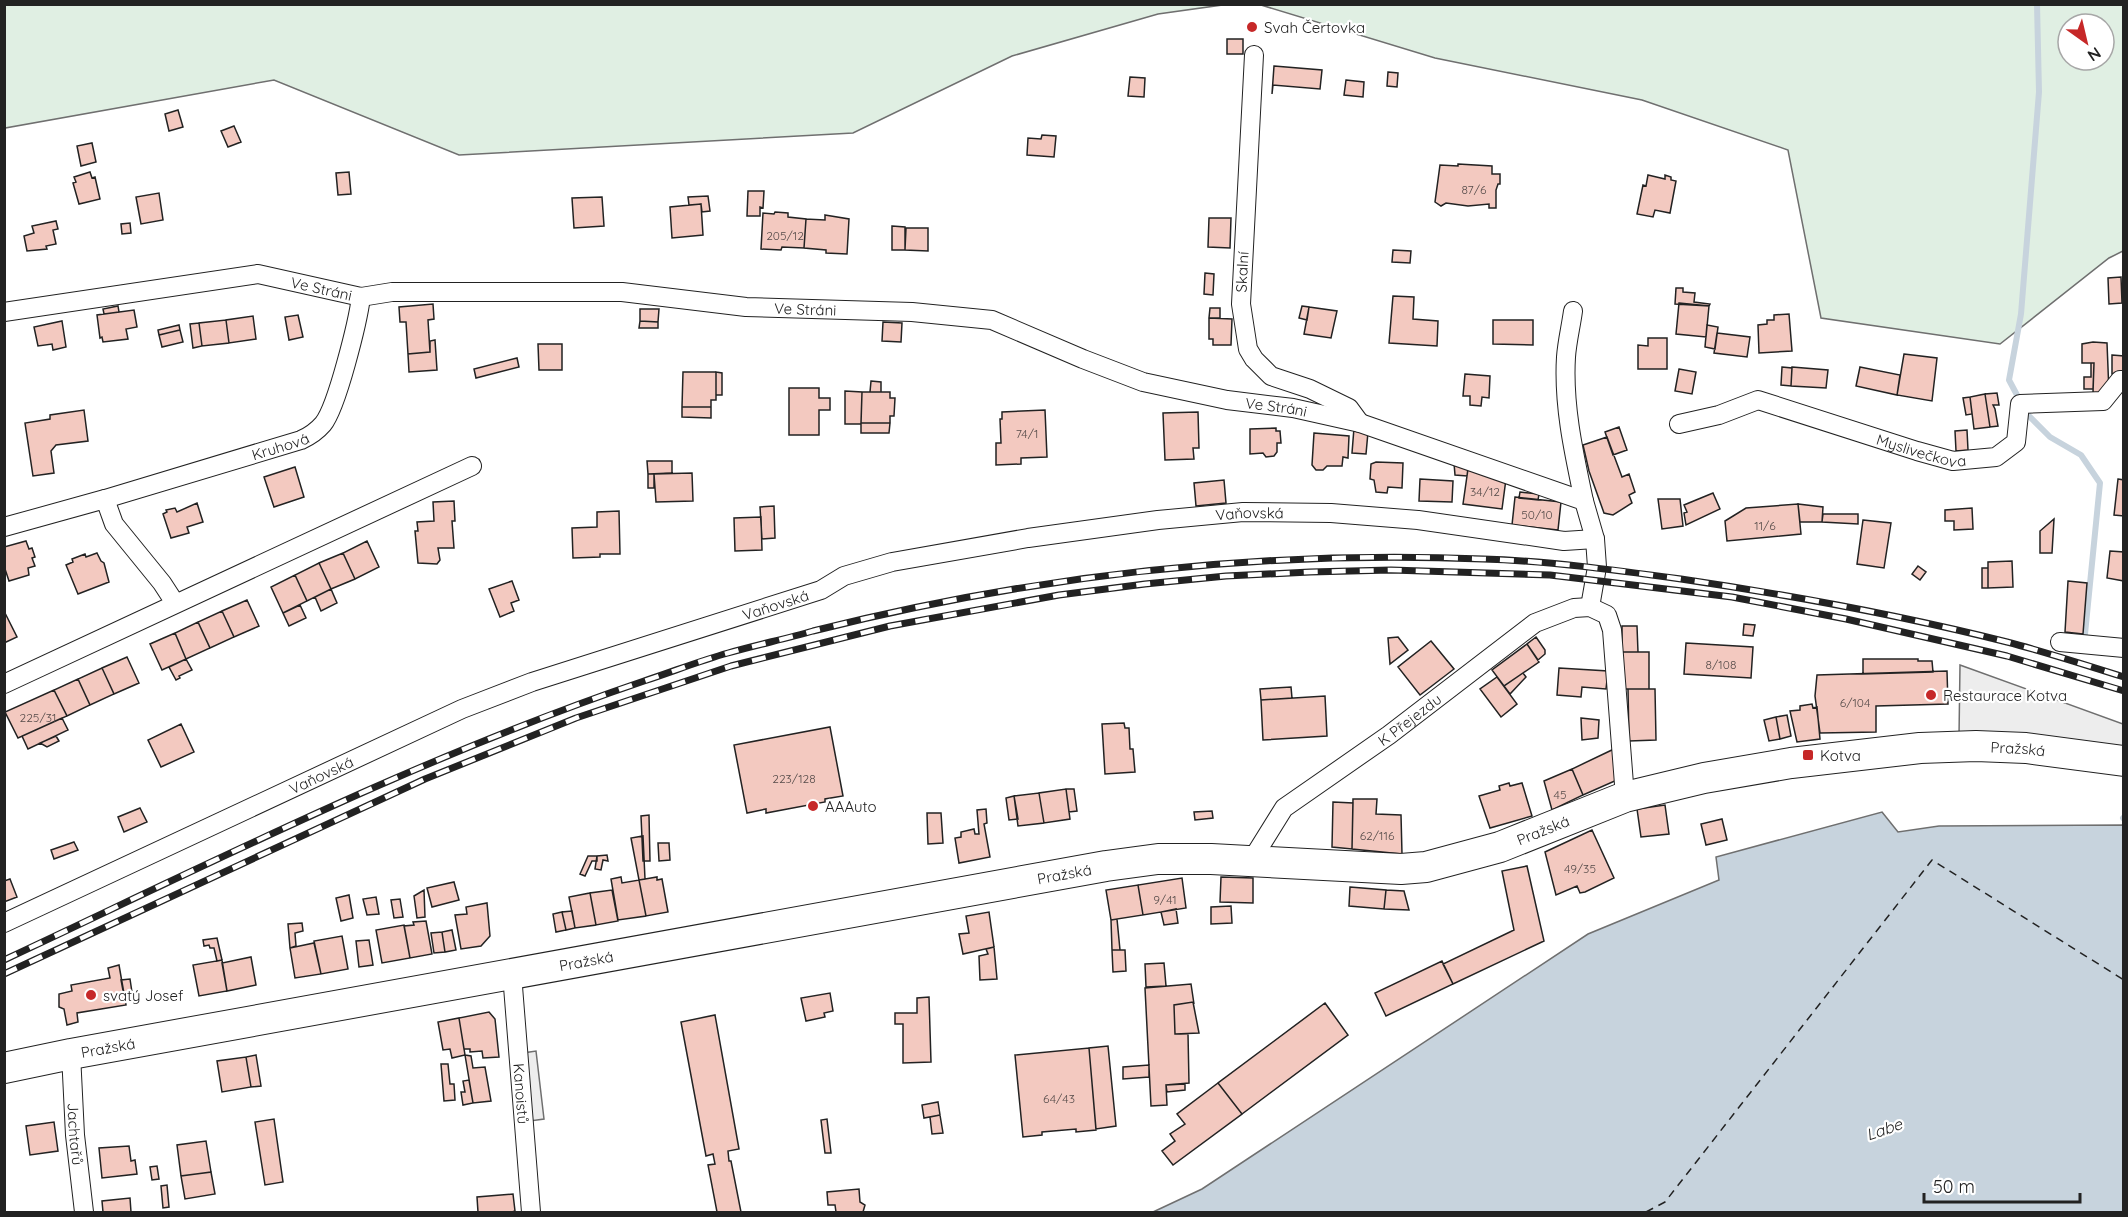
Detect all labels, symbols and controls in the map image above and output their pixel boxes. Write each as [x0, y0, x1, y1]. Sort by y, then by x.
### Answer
north arrow [2056, 12, 2116, 72]
place label: Svah Čertovka [1264, 18, 1365, 37]
marker: Svah Čertovka [1245, 20, 1259, 34]
text: N [2084, 43, 2105, 66]
house number: 87/6 [1462, 182, 1487, 197]
house number: 205/12 [766, 228, 804, 243]
street label: Skalní [1231, 250, 1253, 293]
street label: Ve Stráni [289, 272, 354, 304]
street label: Ve Stráni [774, 298, 837, 319]
street label: Ve Stráni [1244, 393, 1309, 420]
house number: 74/1 [1016, 426, 1038, 441]
street label: Kruhová [249, 428, 312, 464]
street label: Myslivečkova [1874, 429, 1967, 471]
house number: 34/12 [1470, 484, 1500, 499]
street label: Vaňovská [1214, 502, 1284, 524]
house number: 50/10 [1521, 507, 1553, 522]
house number: 11/6 [1754, 518, 1776, 533]
street label: Vaňovská [740, 585, 811, 624]
house number: 8/108 [1706, 657, 1736, 672]
place label: Restaurace Kotva [1943, 686, 2067, 705]
marker: Restaurace Kotva [1924, 688, 1938, 702]
street label: K Přejezdu [1374, 689, 1445, 750]
house number: 6/104 [1840, 695, 1870, 710]
house number: 225/31 [20, 710, 56, 725]
street label: Pražská [1990, 737, 2047, 760]
place label: Kotva [1820, 746, 1861, 765]
marker: Kotva [1801, 748, 1815, 762]
street label: Vaňovská [286, 752, 356, 798]
house number: 223/128 [772, 771, 816, 786]
house number: 45 [1554, 787, 1566, 802]
place label: AAAuto [825, 797, 877, 816]
marker: AAAuto [806, 799, 820, 813]
street label: Pražská [1514, 811, 1572, 849]
house number: 62/116 [1360, 828, 1395, 843]
street label: Pražská [1036, 859, 1093, 888]
house number: 49/35 [1564, 861, 1596, 876]
house number: 9/41 [1153, 892, 1177, 907]
street label: Pražská [557, 946, 615, 975]
place label: svatý Josef [103, 986, 184, 1005]
marker: svatý Josef [84, 988, 98, 1002]
street label: Pražská [79, 1033, 137, 1062]
street label: Kanoistů [510, 1063, 533, 1125]
house number: 64/43 [1043, 1091, 1075, 1106]
street label: Jachtařů [64, 1102, 88, 1166]
water label: Labe [1863, 1113, 1906, 1144]
scale bar [1924, 1166, 2080, 1204]
text: 50 m [1933, 1175, 1975, 1198]

